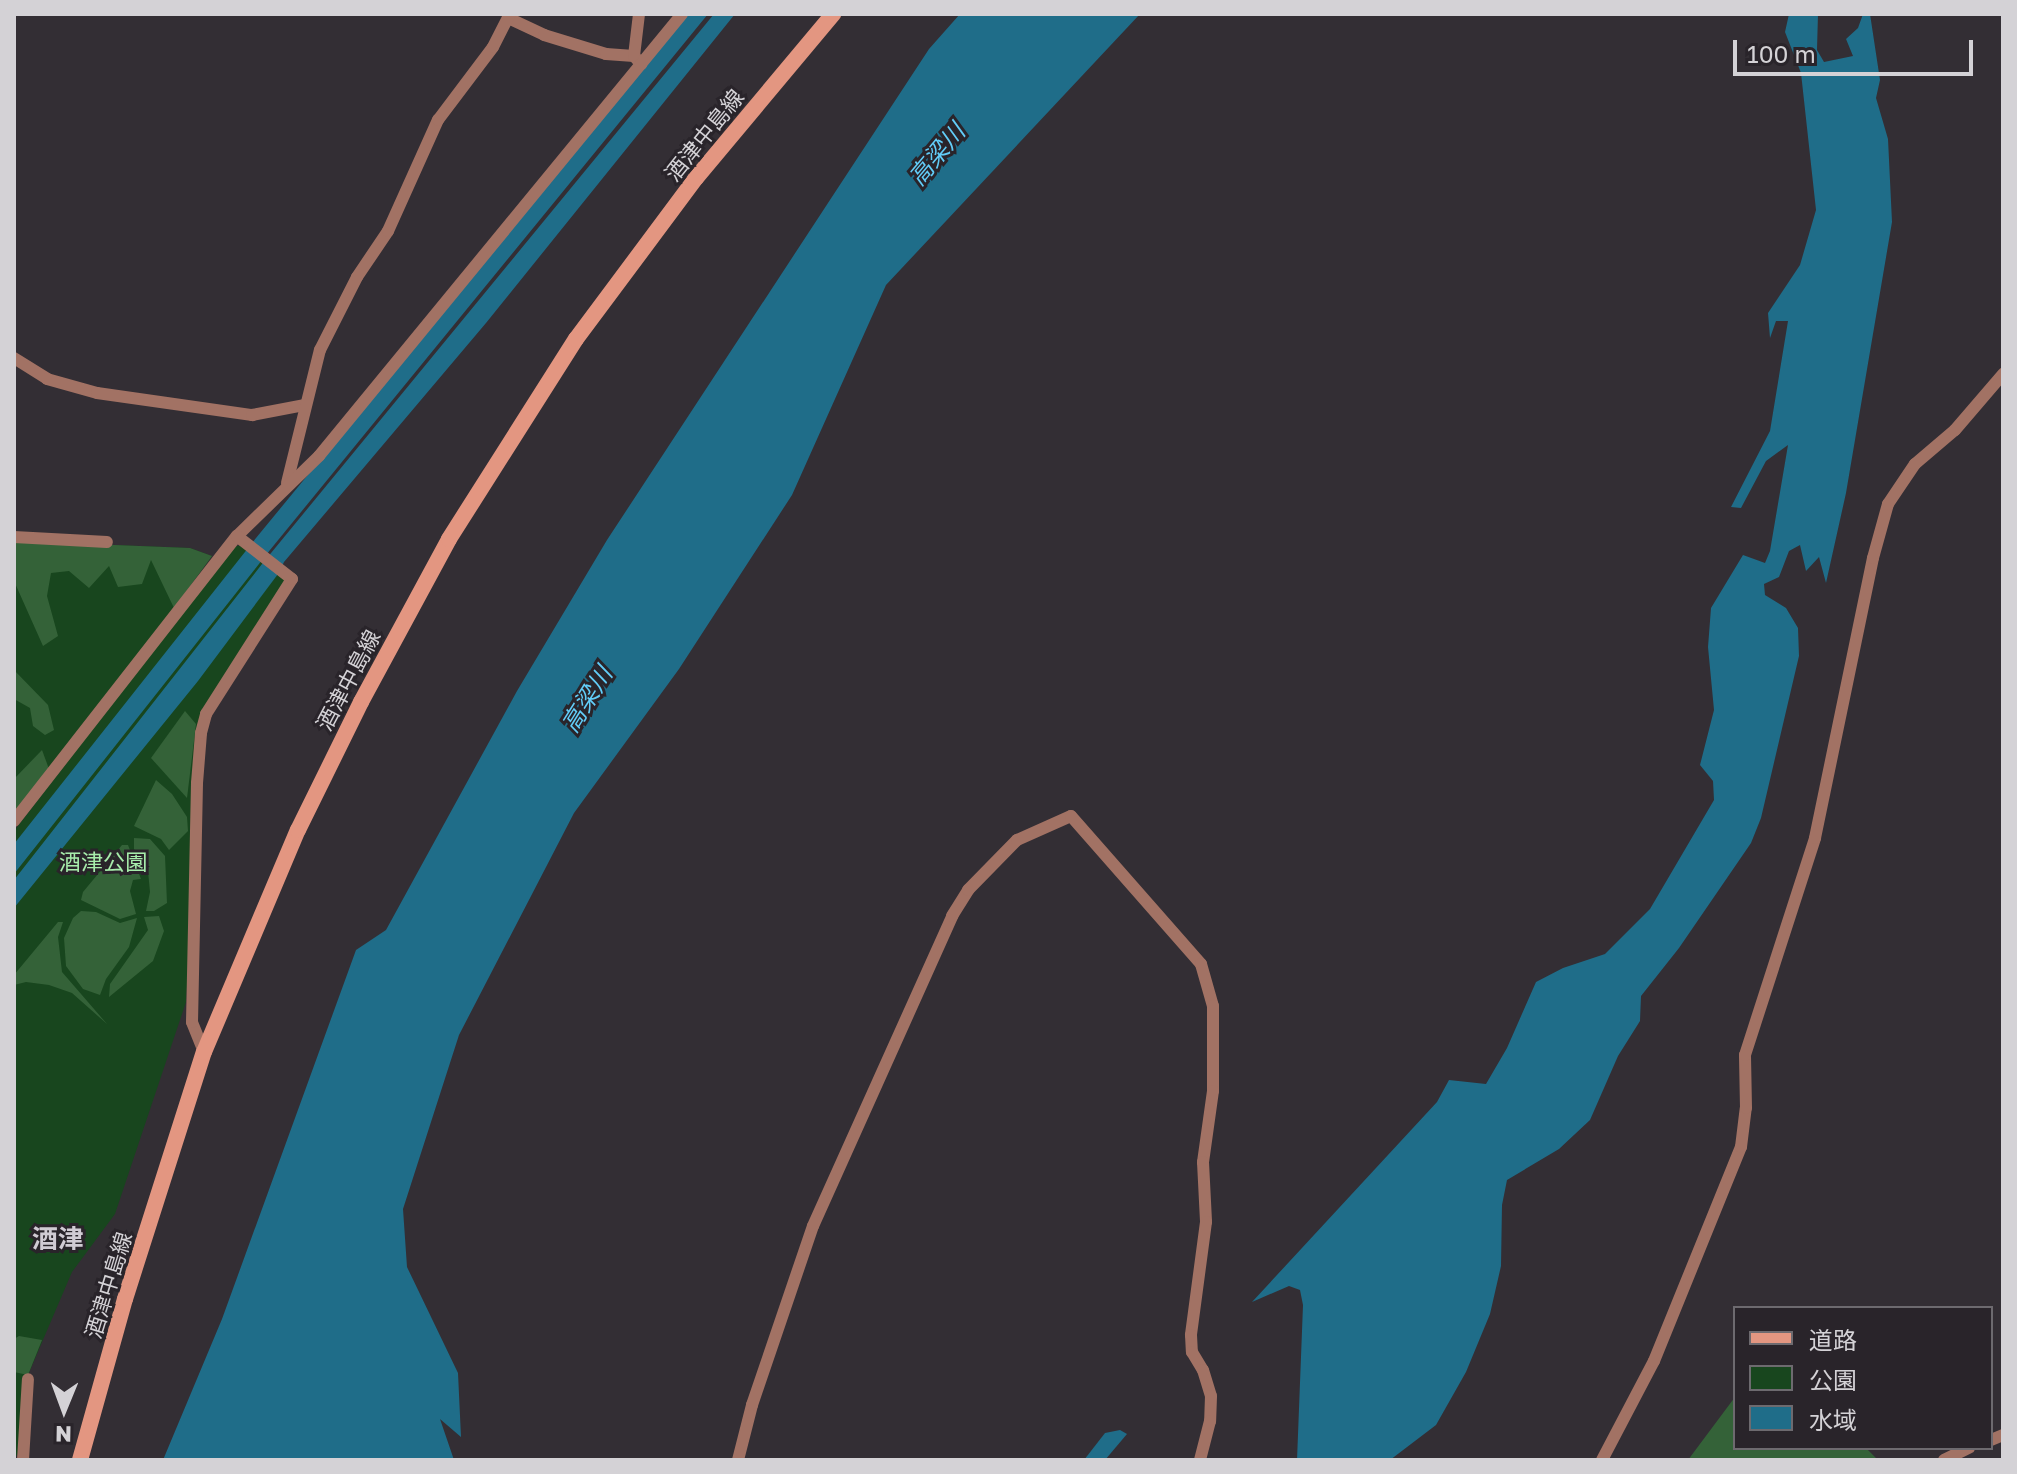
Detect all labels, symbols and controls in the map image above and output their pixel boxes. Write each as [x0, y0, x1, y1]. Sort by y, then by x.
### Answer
scale bar [1737, 24, 1977, 74]
text: 100 m [1747, 39, 1816, 68]
street label: 酒津中島線 [659, 84, 749, 186]
water label: 高梁川 [902, 117, 970, 191]
street label: 酒津中島線 [311, 625, 385, 735]
water label: 高梁川 [555, 661, 617, 737]
park label: 酒津公園 [59, 849, 147, 875]
district label: 酒津 [32, 1223, 84, 1255]
street label: 酒津中島線 [79, 1229, 137, 1341]
legend [1733, 1306, 1993, 1450]
text: 道路 [1809, 1325, 1857, 1354]
text: 公園 [1809, 1365, 1857, 1394]
north arrow [24, 1370, 104, 1450]
text: 水域 [1809, 1405, 1857, 1434]
text: N [55, 1421, 72, 1448]

